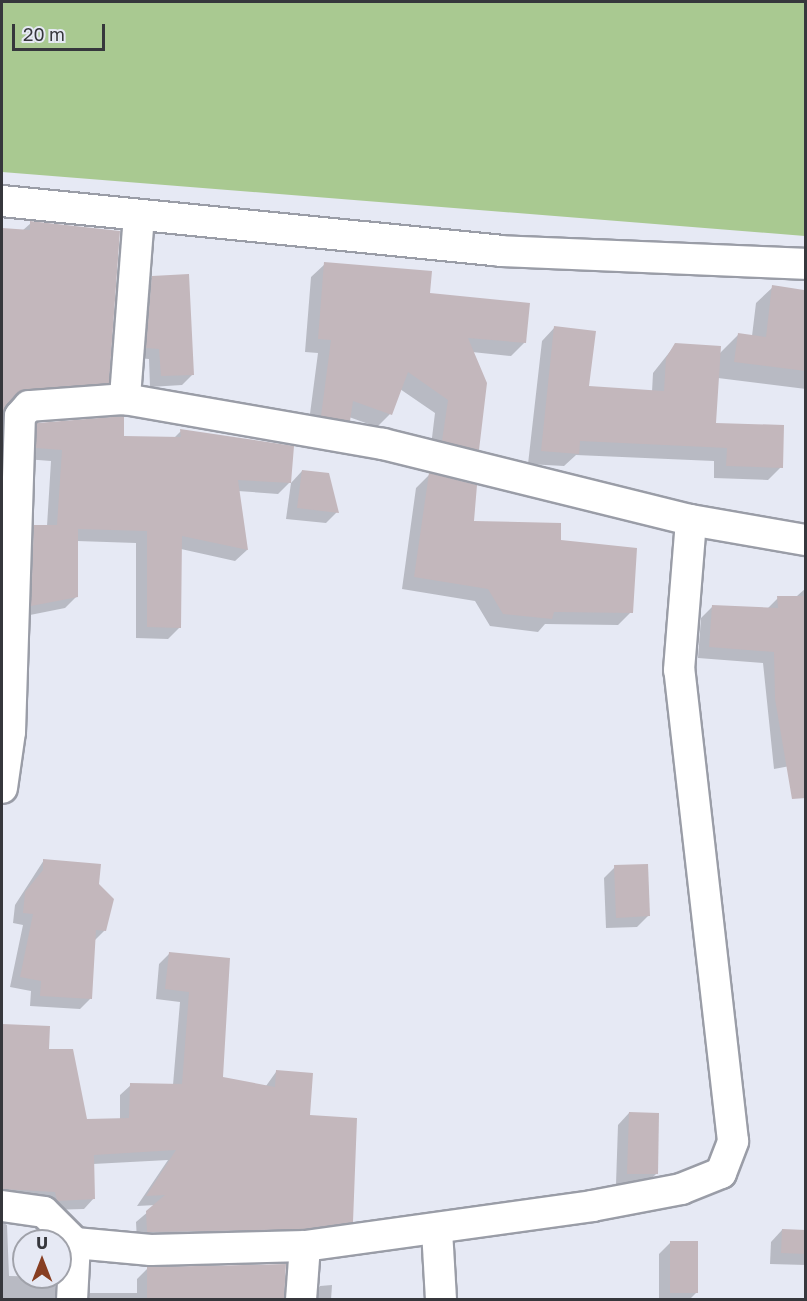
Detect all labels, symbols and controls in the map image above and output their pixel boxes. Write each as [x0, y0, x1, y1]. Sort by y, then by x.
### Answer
scale bar [15, 12, 108, 50]
text: 20 m [23, 23, 65, 45]
north arrow [12, 1229, 72, 1289]
text: U [36, 1233, 48, 1253]

